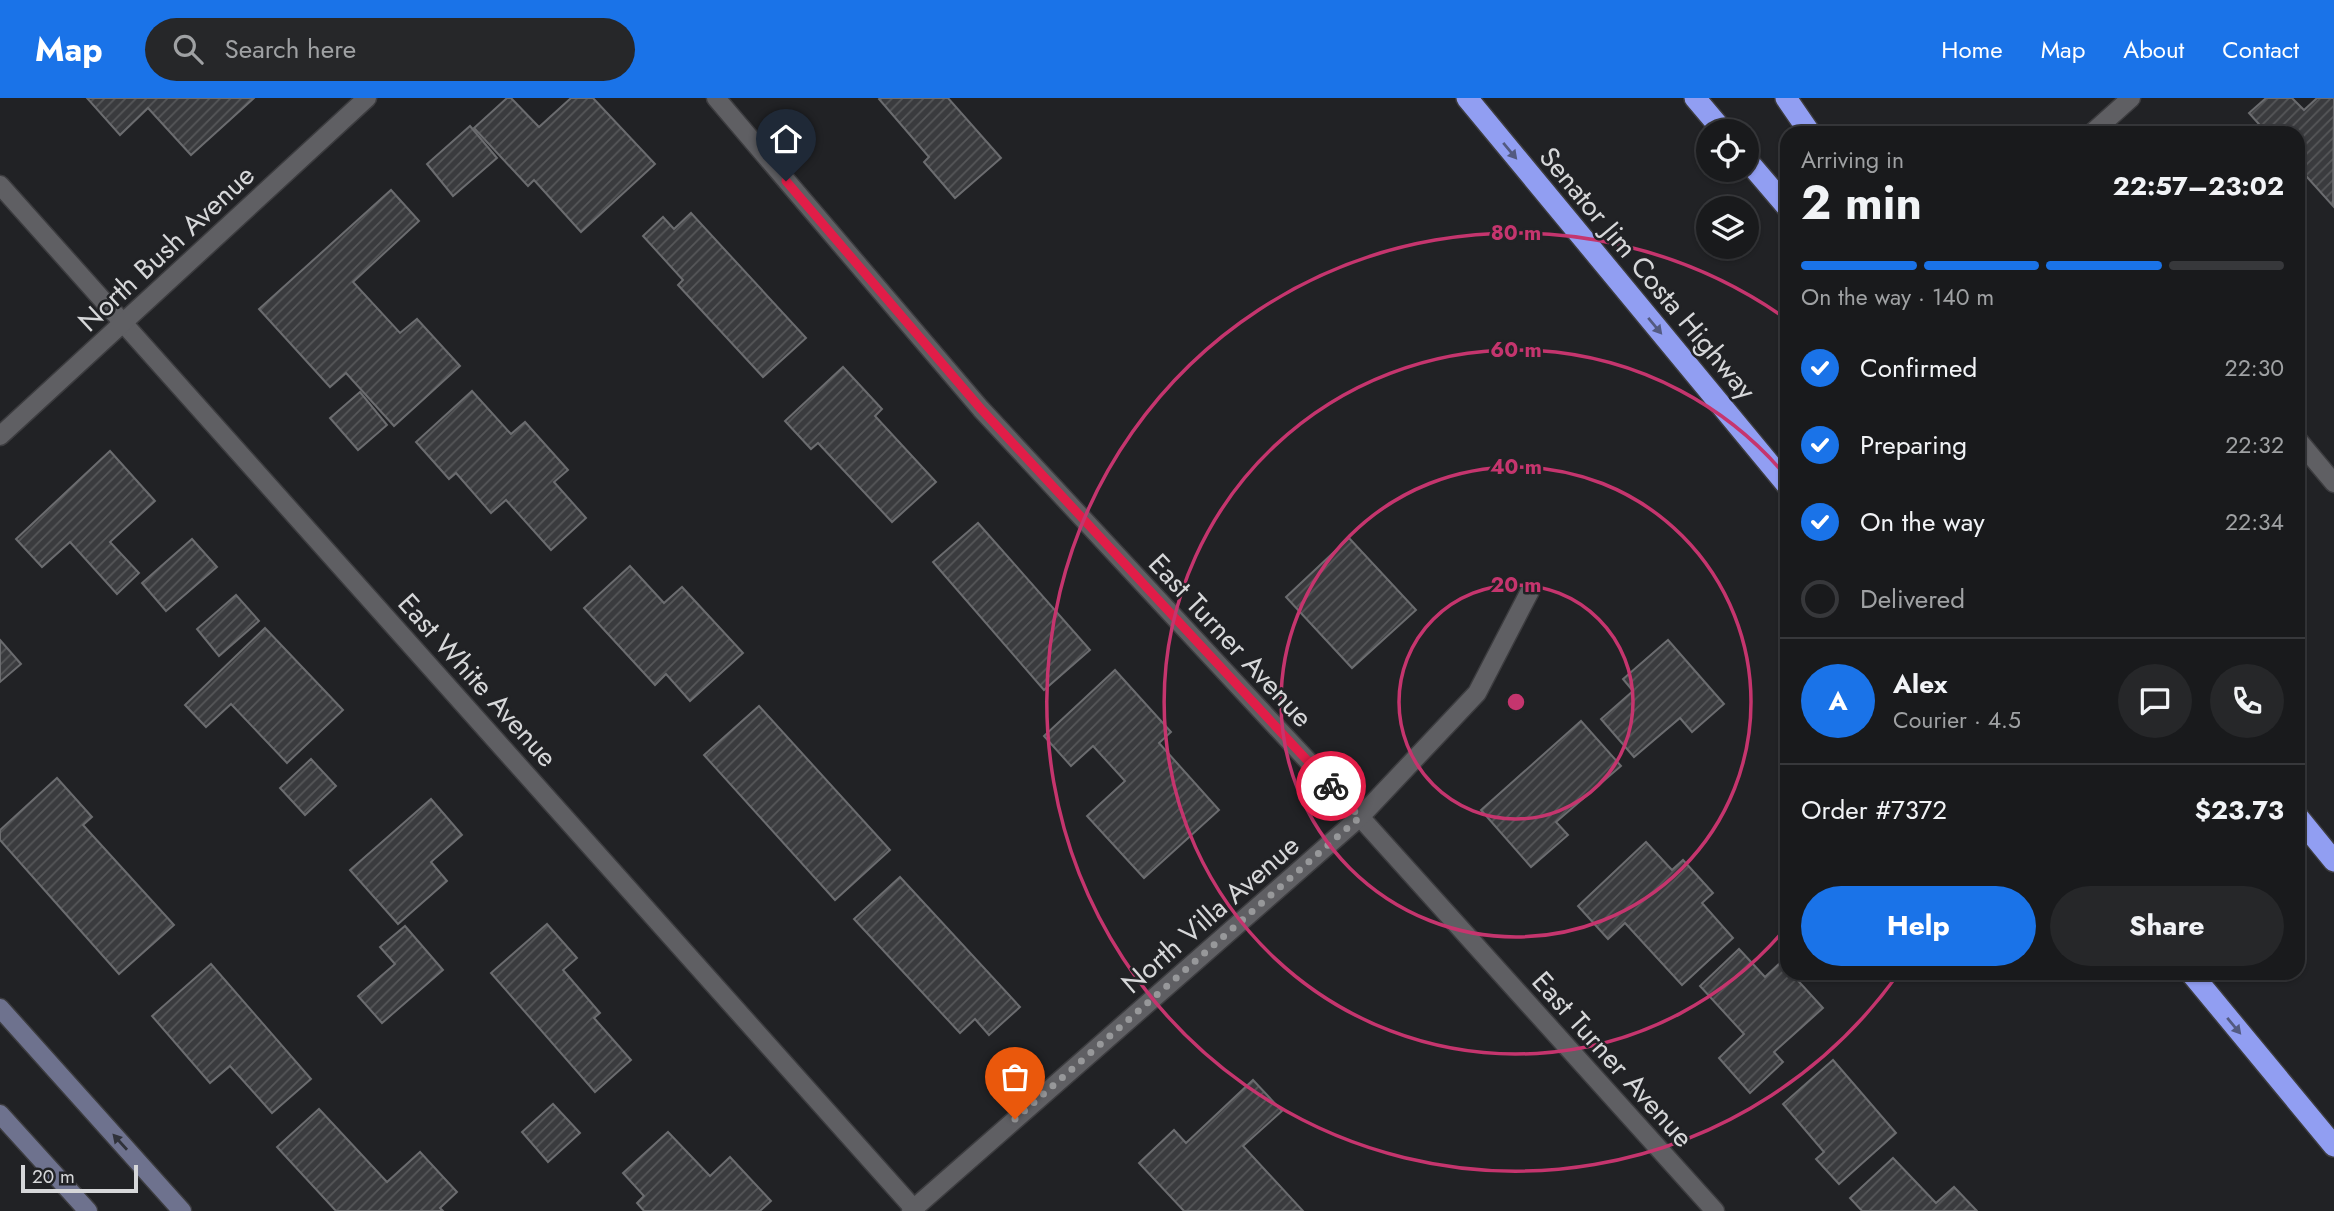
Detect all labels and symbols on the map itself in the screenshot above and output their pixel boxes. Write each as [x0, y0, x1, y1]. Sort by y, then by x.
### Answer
pin [756, 109, 816, 181]
street label: Senator Jim Costa Highway [1529, 138, 1766, 409]
one-way arrow [1503, 141, 1518, 159]
street label: North Bush Avenue [69, 156, 264, 341]
text: 80 m [1491, 218, 1541, 248]
one-way arrow [1648, 316, 1663, 334]
text: 60 m [1490, 335, 1542, 365]
text: 40 m [1490, 452, 1542, 482]
street label: East Turner Avenue [1139, 544, 1322, 736]
text: 20 m [1490, 570, 1542, 600]
street label: East White Avenue [388, 584, 567, 776]
centre of rings [1504, 690, 1528, 714]
courier [1296, 751, 1366, 821]
street label: North Villa Avenue [1112, 825, 1308, 1003]
street label: East Turner Avenue [1522, 962, 1703, 1157]
one-way arrow [2226, 1017, 2241, 1034]
pin [985, 1047, 1045, 1119]
one-way arrow [112, 1133, 128, 1151]
scale bar [21, 1162, 138, 1194]

